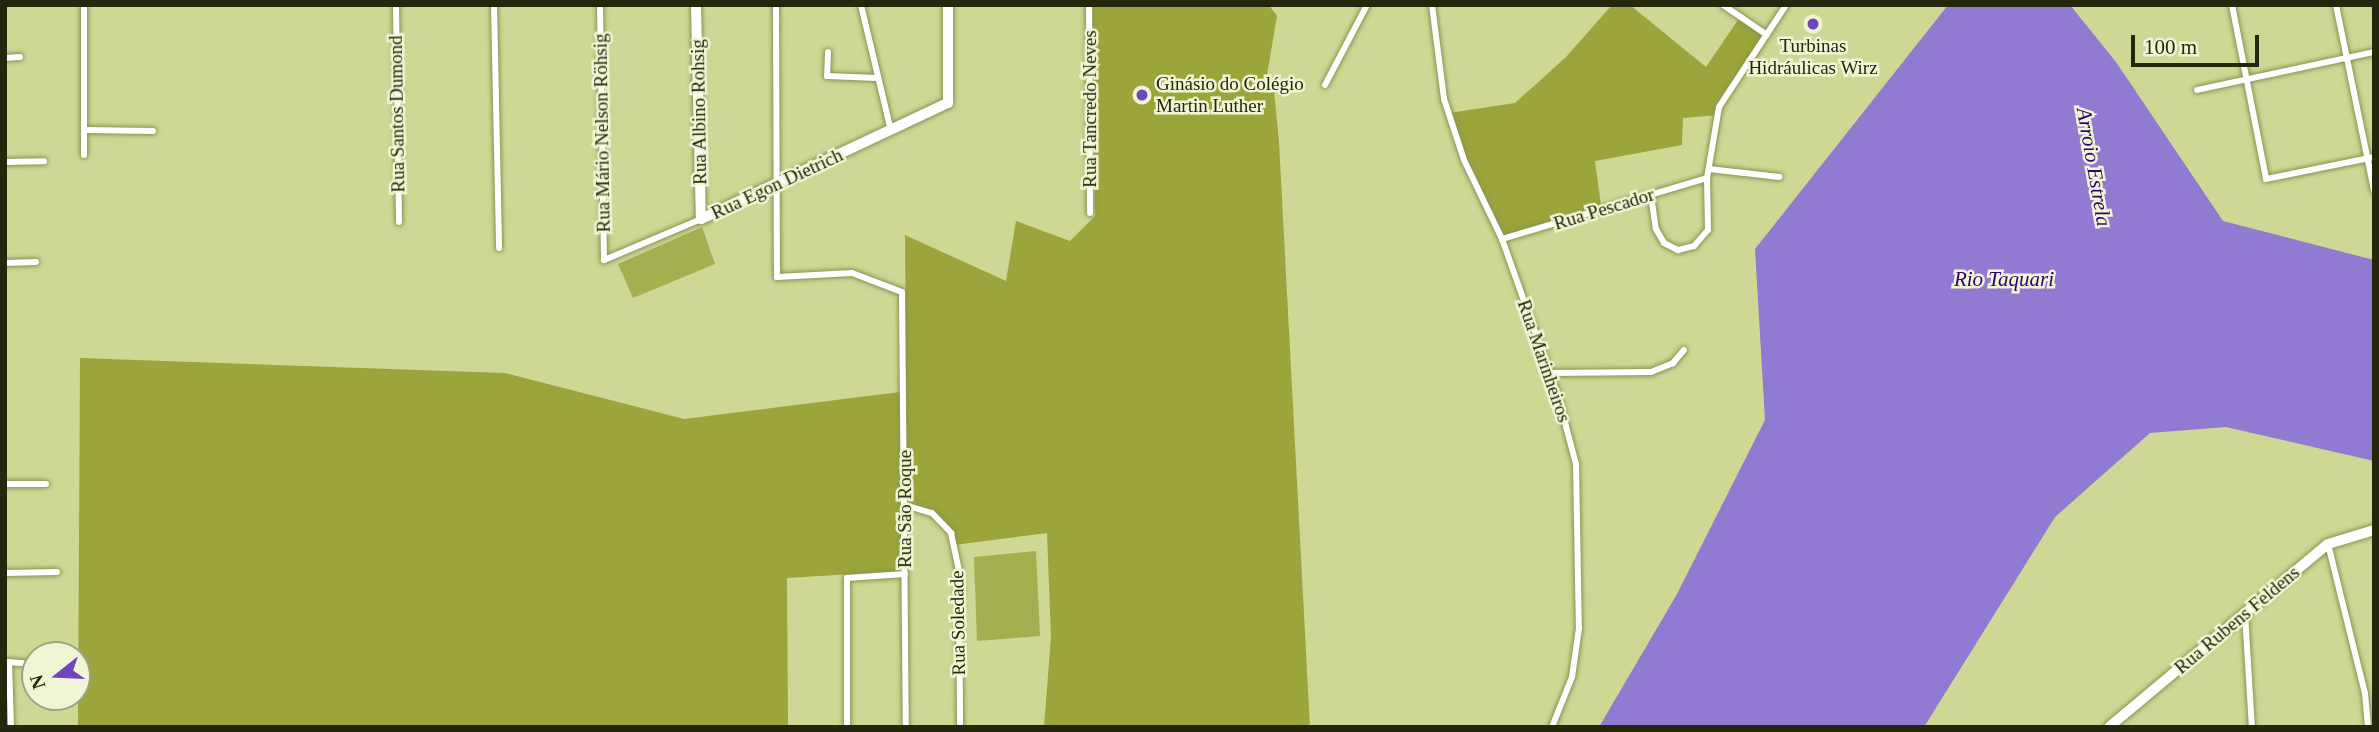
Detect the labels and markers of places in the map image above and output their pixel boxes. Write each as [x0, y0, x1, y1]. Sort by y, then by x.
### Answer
marker: Turbinas Hidráulicas Wirz [1805, 16, 1821, 32]
place label: Turbinas Hidráulicas Wirz [1748, 35, 1878, 79]
place label: Ginásio do Colégio Martin Luther [1156, 73, 1304, 117]
marker: Ginásio do Colégio Martin Luther [1134, 87, 1150, 103]

